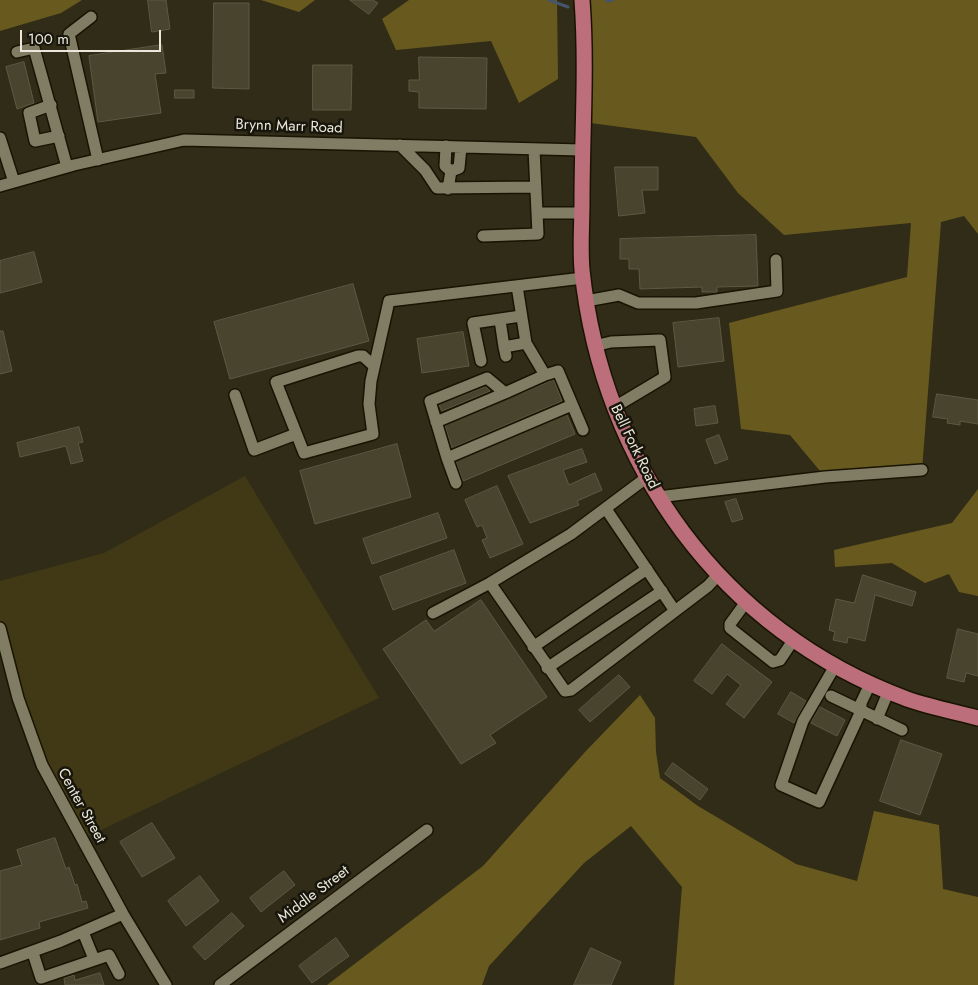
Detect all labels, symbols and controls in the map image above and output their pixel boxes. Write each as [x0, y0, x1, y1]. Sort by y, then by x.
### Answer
scale bar [22, 20, 164, 52]
text: 100 m [28, 28, 69, 50]
street label: Brynn Marr Road [235, 116, 343, 138]
street label: Bell Fork Road [606, 402, 662, 492]
street label: Center Street [53, 765, 109, 847]
street label: Middle Street [275, 862, 353, 928]

